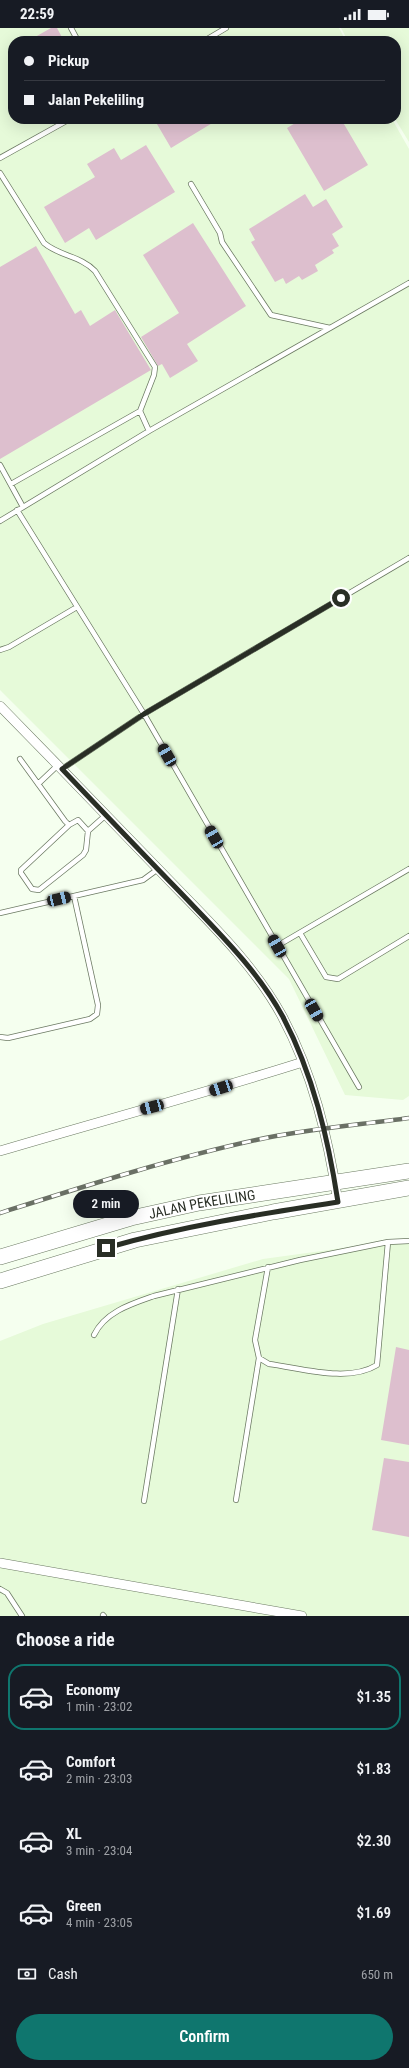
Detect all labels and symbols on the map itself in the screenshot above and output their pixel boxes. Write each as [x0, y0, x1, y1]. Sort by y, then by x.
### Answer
route start [332, 589, 350, 607]
car [156, 742, 178, 768]
car [203, 824, 225, 850]
car [46, 890, 72, 908]
car [266, 933, 288, 959]
car [303, 997, 325, 1023]
car [208, 1079, 234, 1097]
car [139, 1098, 165, 1116]
street label: JALAN PEKELILING [147, 1187, 256, 1222]
callout: 2 min [73, 1190, 139, 1218]
route end [97, 1239, 115, 1257]

